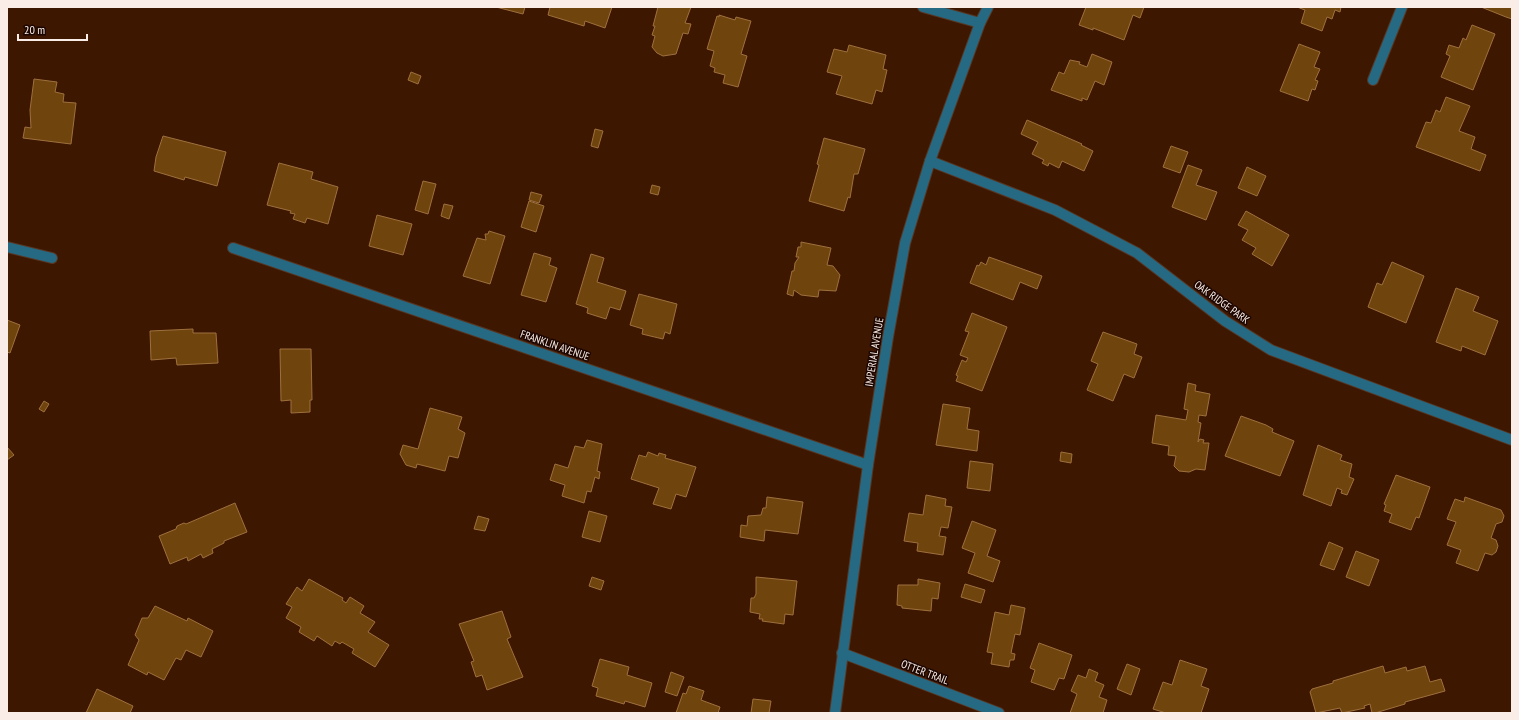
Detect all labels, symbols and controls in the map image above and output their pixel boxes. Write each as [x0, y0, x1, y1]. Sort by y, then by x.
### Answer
scale bar [18, 16, 87, 42]
text: 20 m [24, 22, 45, 37]
street label: OAK RIDGE PARK [1192, 277, 1253, 327]
street label: IMPERIAL AVENUE [862, 316, 886, 387]
street label: FRANKLIN AVENUE [519, 327, 592, 363]
street label: OTTER TRAIL [899, 657, 951, 688]

